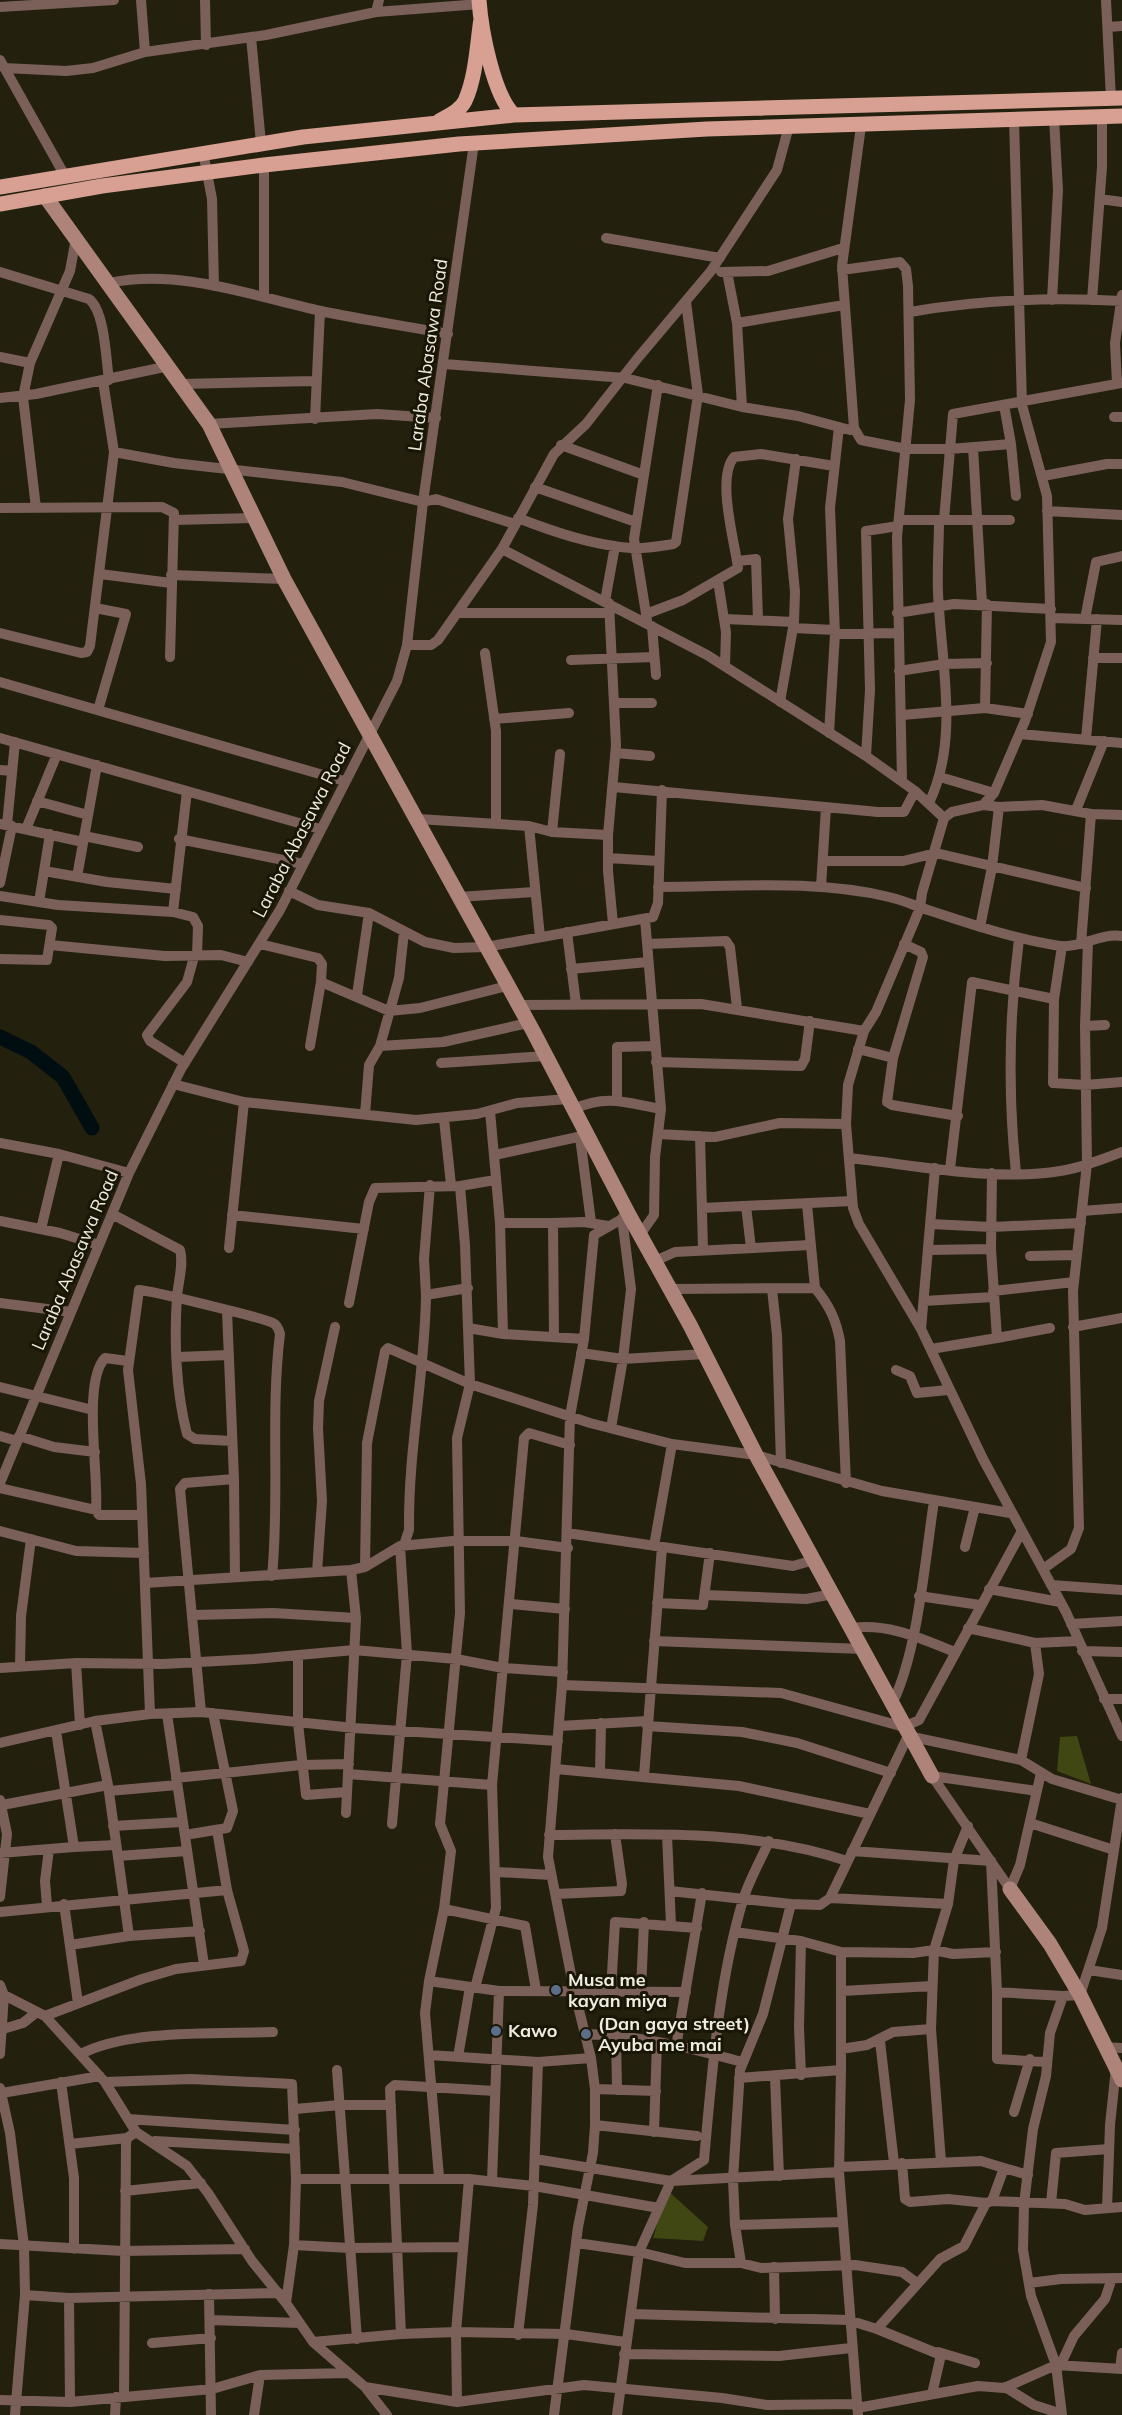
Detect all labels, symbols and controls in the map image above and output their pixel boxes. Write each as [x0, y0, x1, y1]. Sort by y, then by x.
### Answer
street label: Laraba Abasawa Road [403, 257, 452, 452]
street label: Laraba Abasawa Road [247, 738, 356, 921]
street label: Laraba Abasawa Road [26, 1166, 123, 1353]
place label: Musa me kayan miya [568, 1968, 667, 2012]
marker: Musa me kayan miya [549, 1983, 563, 1997]
place label: (Dan gaya street) Ayuba me mai [598, 2012, 750, 2056]
place label: Kawo [508, 2019, 557, 2042]
marker: Kawo [489, 2024, 503, 2038]
marker: (Dan gaya street) Ayuba me mai [579, 2027, 593, 2041]

